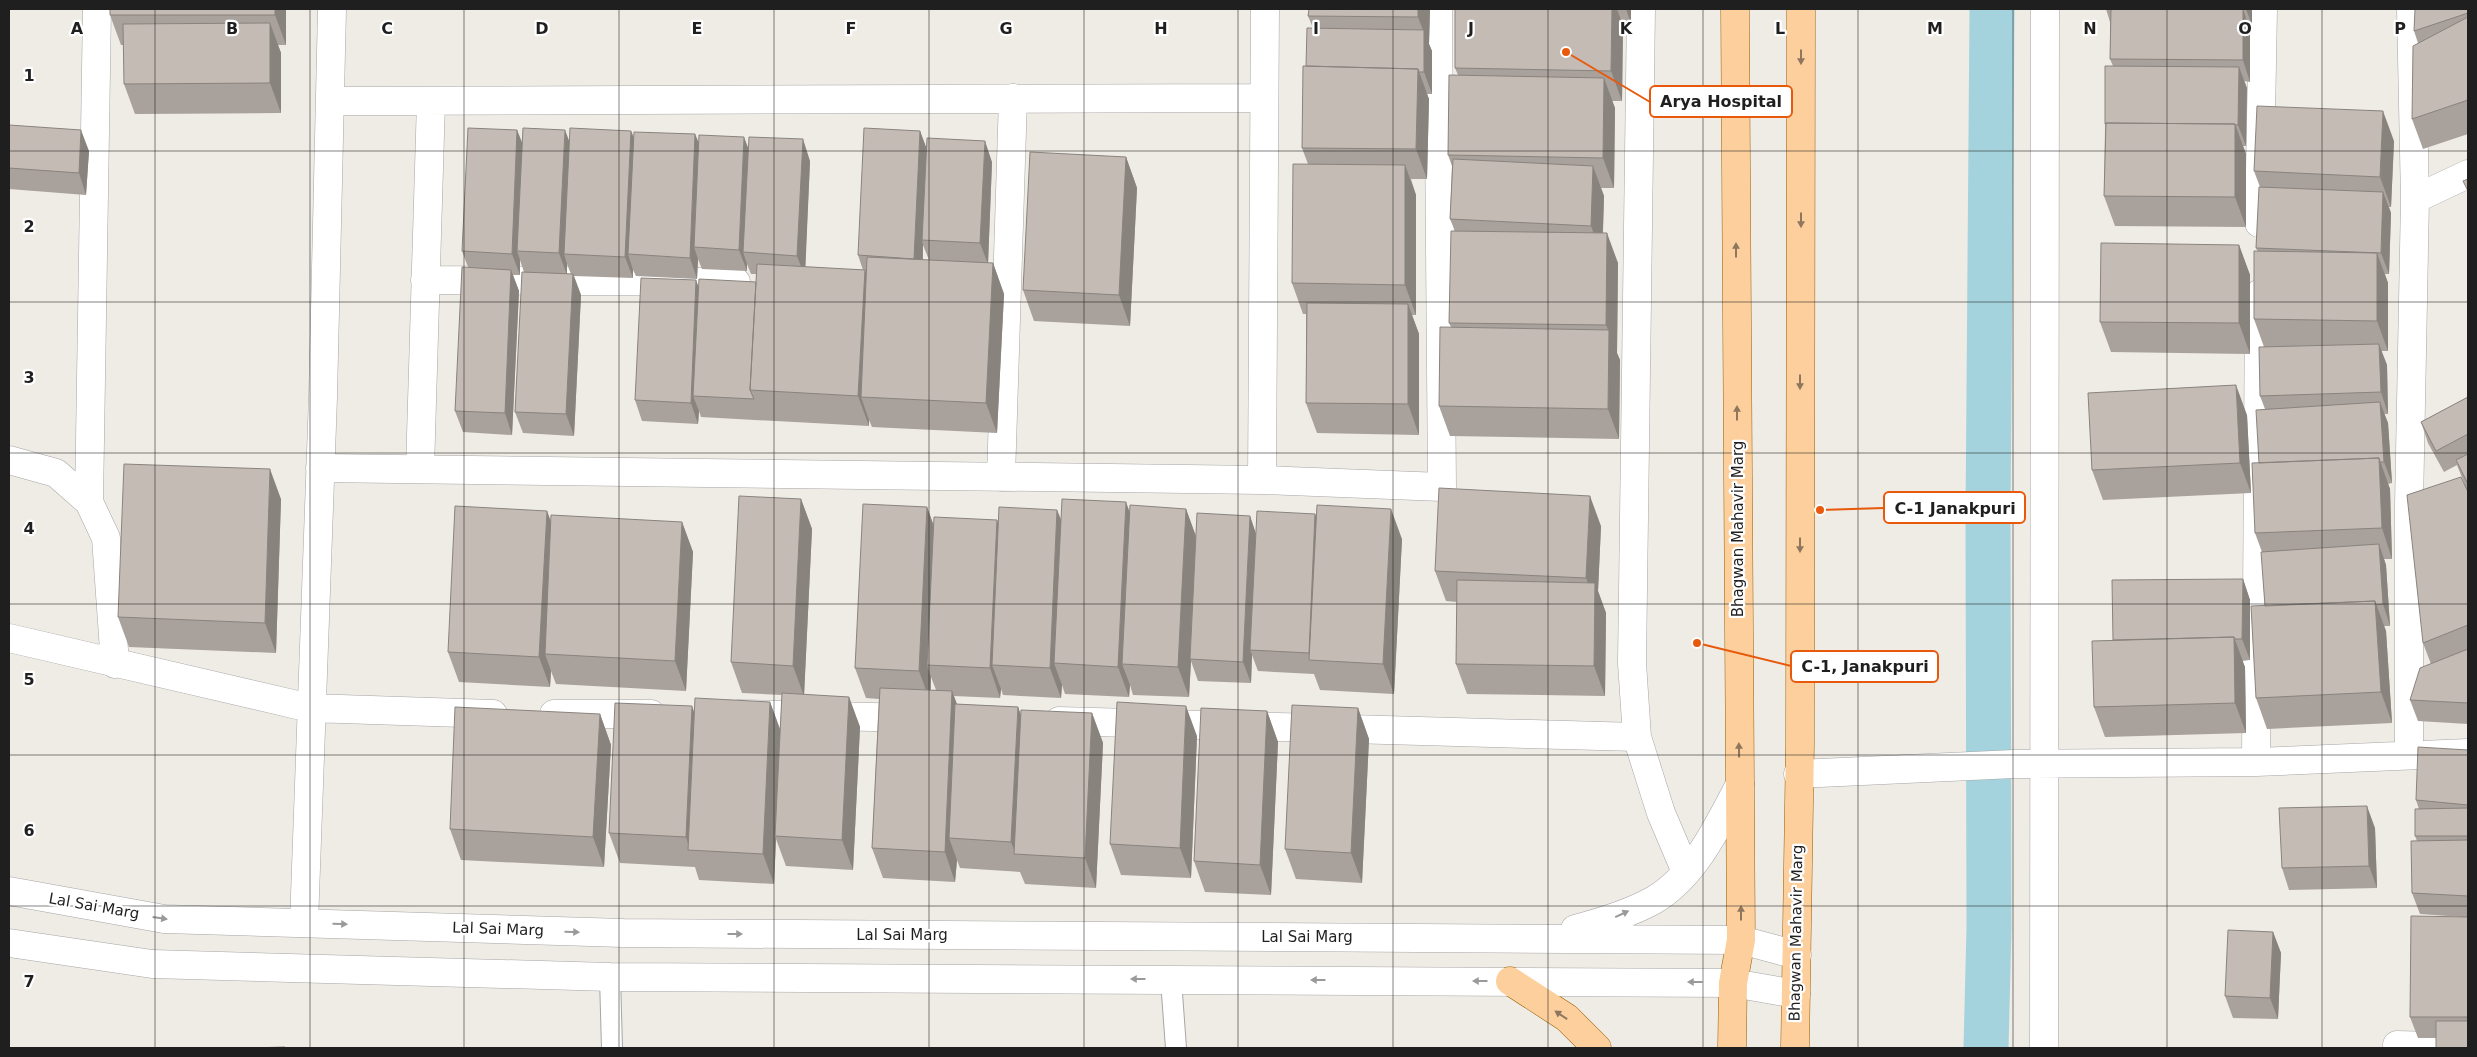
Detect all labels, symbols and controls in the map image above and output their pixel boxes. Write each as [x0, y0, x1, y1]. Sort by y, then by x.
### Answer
text: A [71, 19, 84, 38]
text: B [226, 19, 238, 38]
text: C [381, 19, 393, 38]
text: D [535, 19, 549, 38]
text: E [692, 19, 702, 38]
text: F [846, 19, 856, 38]
text: G [999, 19, 1013, 38]
text: H [1154, 19, 1168, 38]
text: I [1313, 19, 1319, 38]
text: J [1467, 19, 1474, 38]
text: K [1620, 19, 1633, 38]
text: L [1775, 19, 1785, 38]
text: M [1927, 19, 1943, 38]
text: N [2083, 19, 2097, 38]
text: O [2238, 19, 2252, 38]
text: P [2394, 19, 2406, 38]
one-way arrow [1797, 50, 1805, 66]
text: 1 [23, 66, 35, 85]
callout: Arya Hospital [1650, 86, 1792, 117]
text: Arya Hospital [1660, 92, 1782, 111]
one-way arrow [1797, 212, 1805, 228]
text: 2 [23, 217, 35, 236]
one-way arrow [1732, 242, 1740, 258]
text: 3 [23, 368, 35, 387]
one-way arrow [1796, 375, 1804, 391]
one-way arrow [1733, 404, 1741, 420]
street label: Bhagwan Mahavir Marg [1729, 441, 1747, 617]
callout: C-1 Janakpuri [1884, 492, 2025, 523]
text: C-1 Janakpuri [1894, 499, 2016, 518]
text: 4 [23, 519, 35, 538]
one-way arrow [1796, 537, 1804, 553]
callout: C-1, Janakpuri [1791, 651, 1938, 682]
text: C-1, Janakpuri [1801, 657, 1929, 676]
text: 5 [23, 670, 35, 689]
one-way arrow [1735, 742, 1743, 758]
text: 6 [23, 821, 35, 840]
street label: Bhagwan Mahavir Marg [1785, 845, 1807, 1021]
street label: Lal Sai Marg [47, 889, 141, 923]
one-way arrow [1737, 904, 1745, 920]
one-way arrow [1615, 910, 1629, 918]
one-way arrow [153, 914, 169, 922]
street label: Lal Sai Marg [452, 918, 544, 940]
one-way arrow [332, 921, 348, 929]
street label: Lal Sai Marg [856, 926, 948, 944]
one-way arrow [565, 928, 581, 936]
street label: Lal Sai Marg [1261, 928, 1353, 946]
one-way arrow [727, 930, 743, 938]
text: 7 [23, 972, 35, 991]
one-way arrow [1130, 975, 1146, 983]
one-way arrow [1310, 976, 1326, 984]
one-way arrow [1472, 977, 1488, 985]
one-way arrow [1687, 978, 1703, 986]
one-way arrow [1555, 1010, 1568, 1020]

